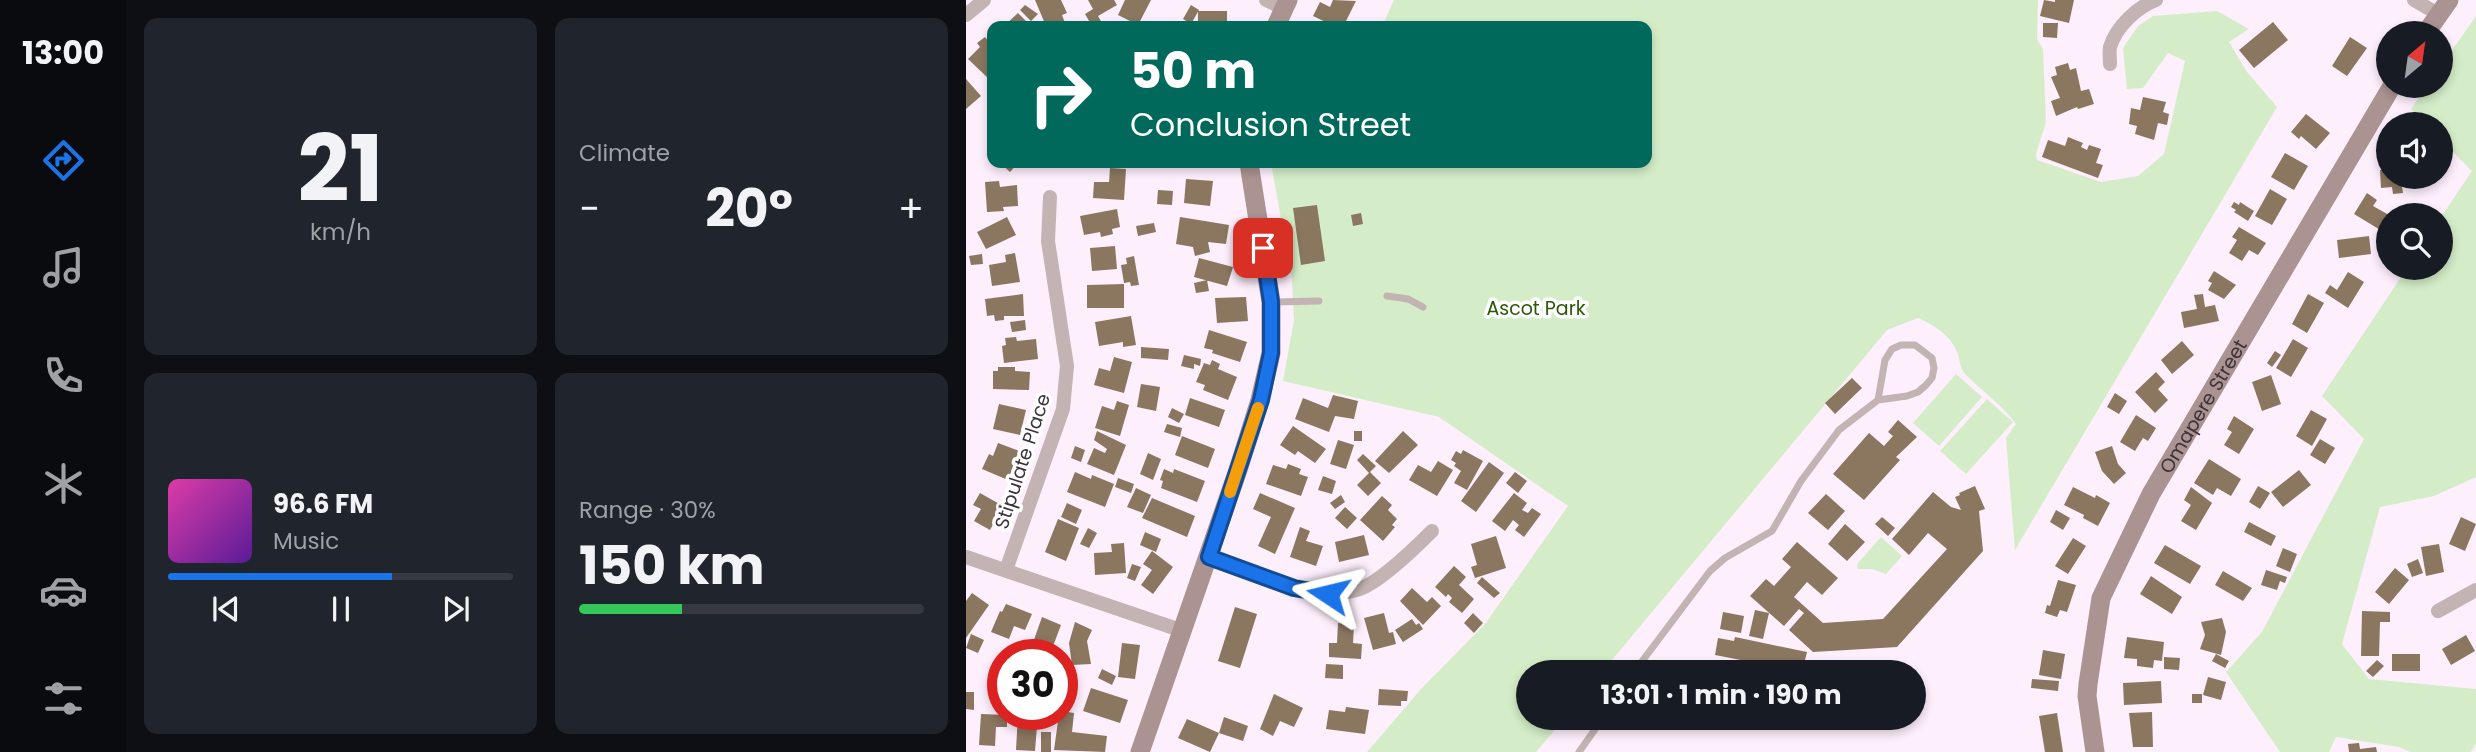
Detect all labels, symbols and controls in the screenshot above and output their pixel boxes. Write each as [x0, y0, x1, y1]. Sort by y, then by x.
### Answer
north arrow [2376, 21, 2454, 98]
map controls [2376, 21, 2453, 280]
text: 13:00 [22, 30, 104, 75]
text: 50 m [1130, 37, 1256, 105]
icon: right [1015, 49, 1106, 140]
text: Conclusion Street [1130, 102, 1411, 147]
text: 21 [297, 105, 384, 233]
button: sound [2376, 112, 2453, 189]
icon: directions [39, 136, 88, 185]
text: Climate [579, 137, 670, 169]
text: 20° [705, 172, 793, 245]
text: − [579, 182, 600, 235]
text: + [898, 182, 924, 235]
button: search [2376, 203, 2453, 280]
text: km/h [310, 216, 371, 248]
pin [1233, 218, 1293, 278]
icon: arrive [1244, 229, 1282, 267]
icon: music [39, 243, 88, 292]
park label: Ascot Park [1486, 295, 1586, 322]
street label: Omapere Street [2153, 334, 2254, 479]
icon: phone [39, 351, 88, 400]
street label: Stipulate Place [988, 390, 1057, 532]
icon: climate [39, 459, 88, 508]
text: 96.6 FM [273, 486, 373, 522]
text: Range · 30% [579, 494, 716, 526]
text: Music [273, 525, 339, 557]
text: 150 km [579, 529, 764, 602]
position arrow [1291, 557, 1365, 631]
icon: car [39, 566, 88, 615]
icon: previous [207, 590, 245, 628]
icon: pause [322, 590, 360, 628]
icon: next [437, 590, 475, 628]
speed limit sign: 30 [987, 639, 1078, 730]
icon: filters [39, 674, 88, 723]
text: 13:01 · 1 min · 190 m [1601, 677, 1842, 713]

